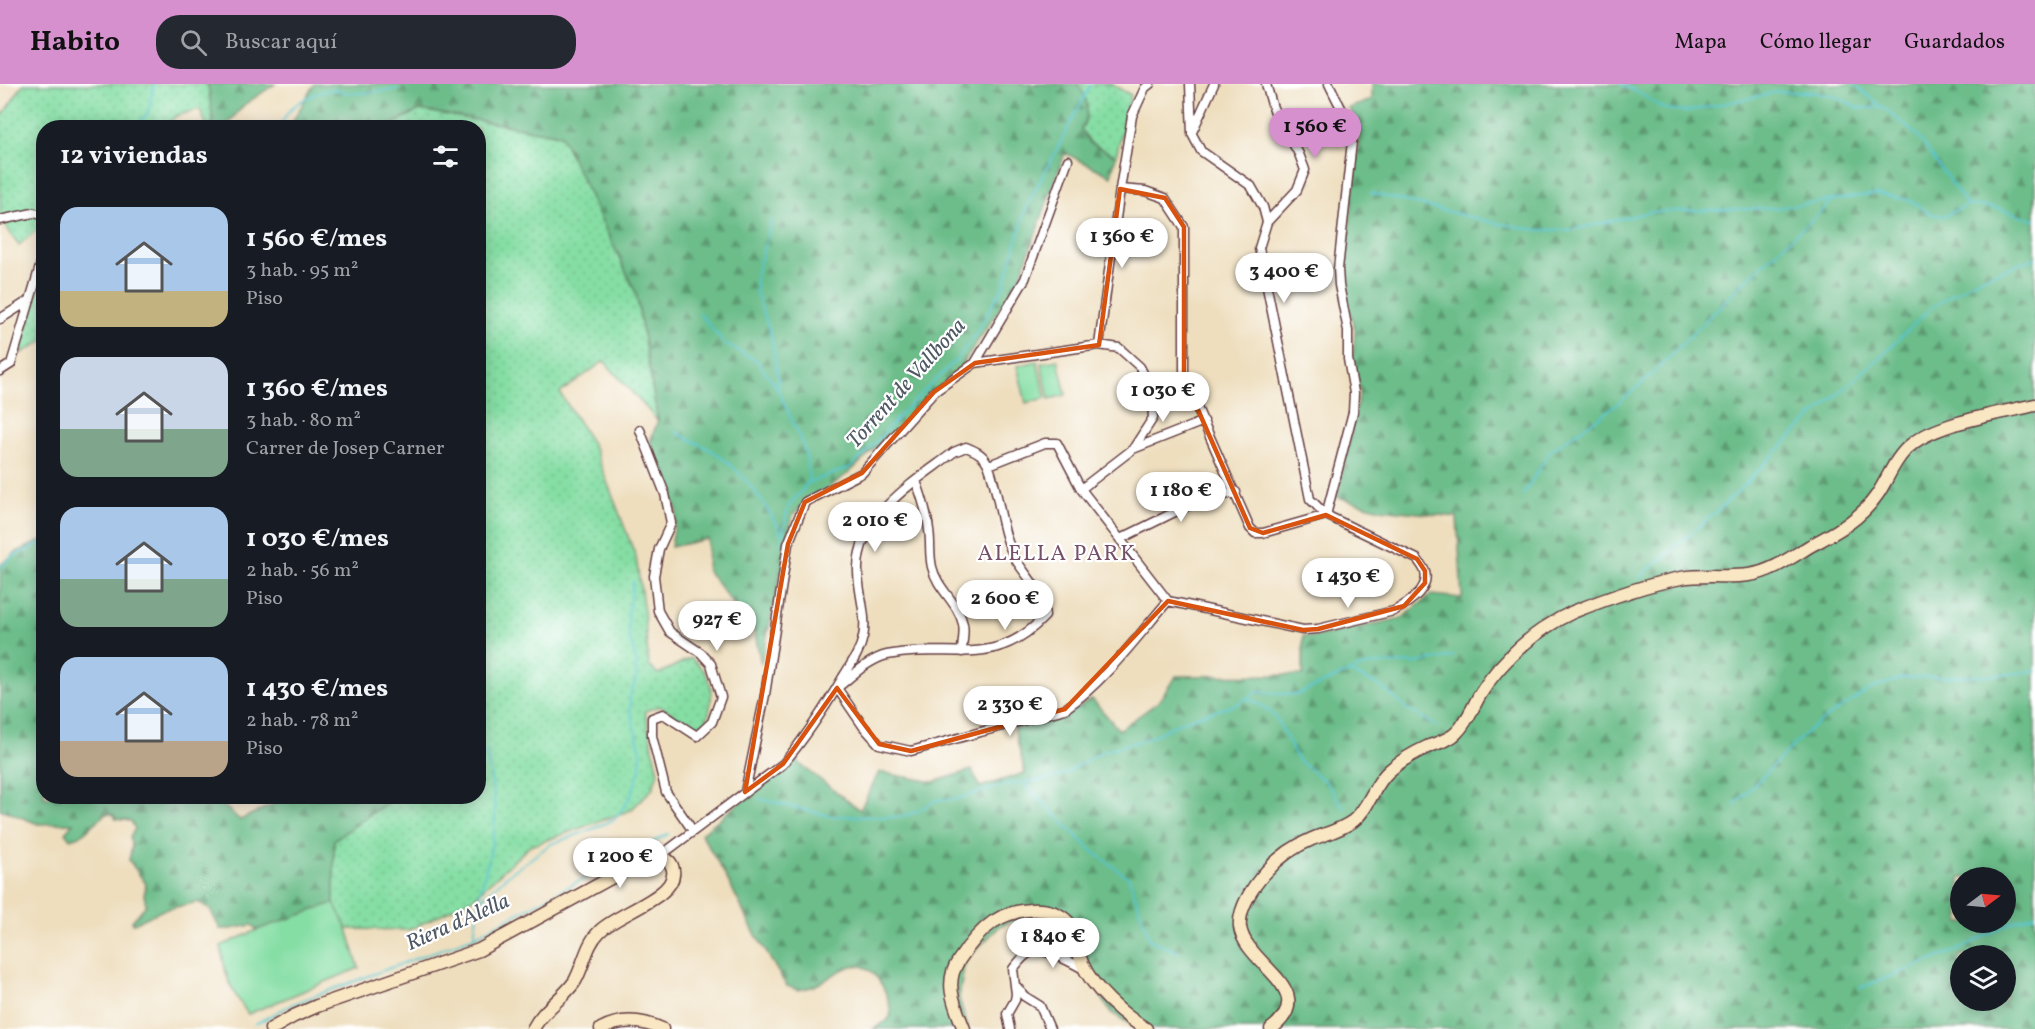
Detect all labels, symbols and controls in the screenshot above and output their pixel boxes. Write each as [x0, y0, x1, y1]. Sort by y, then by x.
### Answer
search box [156, 15, 576, 69]
text: Habito [30, 23, 120, 62]
icon: search [177, 26, 210, 59]
text: Buscar aquí [225, 27, 337, 58]
text: Mapa [1674, 28, 1727, 57]
text: Cómo llegar [1760, 28, 1871, 57]
text: Guardados [1904, 28, 2005, 57]
pin: 1 560 € [1260, 108, 1370, 159]
text: 1 560 € [1283, 113, 1347, 141]
text: 12 viviendas [60, 138, 208, 174]
icon: filters [429, 140, 462, 173]
pin: 1 360 € [1067, 218, 1177, 269]
text: 1 560 €/mes [246, 221, 387, 257]
text: 1 360 € [1090, 223, 1154, 251]
icon: home [108, 231, 180, 303]
pin: 3 400 € [1229, 253, 1339, 304]
text: 3 hab. · 95 m² [246, 257, 358, 285]
text: 3 400 € [1249, 258, 1319, 286]
text: Piso [246, 285, 283, 313]
water label: Torrent de Vallbona [840, 312, 974, 456]
text: 1 360 €/mes [246, 371, 388, 407]
pin: 1 030 € [1108, 372, 1218, 423]
text: 1 030 € [1130, 377, 1196, 405]
icon: home [108, 381, 180, 453]
text: 3 hab. · 80 m² [246, 407, 361, 435]
text: Carrer de Josep Carner [246, 435, 444, 463]
pin: 1 180 € [1126, 472, 1236, 523]
text: 1 180 € [1150, 477, 1212, 505]
pin: 2 010 € [820, 502, 930, 553]
text: 2 010 € [842, 507, 908, 535]
text: 1 030 €/mes [246, 521, 389, 557]
icon: home [108, 531, 180, 603]
district label: ALELLA PARK [977, 539, 1137, 570]
text: 2 hab. · 56 m² [246, 557, 359, 585]
pin: 1 430 € [1293, 558, 1403, 609]
text: 1 430 € [1316, 563, 1380, 591]
pin: 2 600 € [950, 580, 1060, 631]
text: Piso [246, 585, 283, 613]
text: 2 600 € [971, 585, 1039, 613]
pin: 927 € [675, 601, 759, 652]
text: 927 € [692, 606, 742, 634]
text: 1 430 €/mes [246, 671, 388, 707]
icon: home [108, 681, 180, 753]
pin: 2 330 € [955, 686, 1065, 737]
text: 2 330 € [977, 691, 1043, 719]
text: 2 hab. · 78 m² [246, 707, 358, 735]
text: Piso [246, 735, 283, 763]
pin: 1 200 € [565, 838, 675, 889]
text: 1 200 € [587, 843, 653, 871]
north arrow [1950, 867, 2016, 933]
map controls [1950, 867, 2016, 1011]
water label: Riera d'Alella [401, 886, 515, 960]
pin: 1 840 € [998, 918, 1108, 969]
text: 1 840 € [1020, 923, 1086, 951]
button: layers [1950, 945, 2016, 1011]

